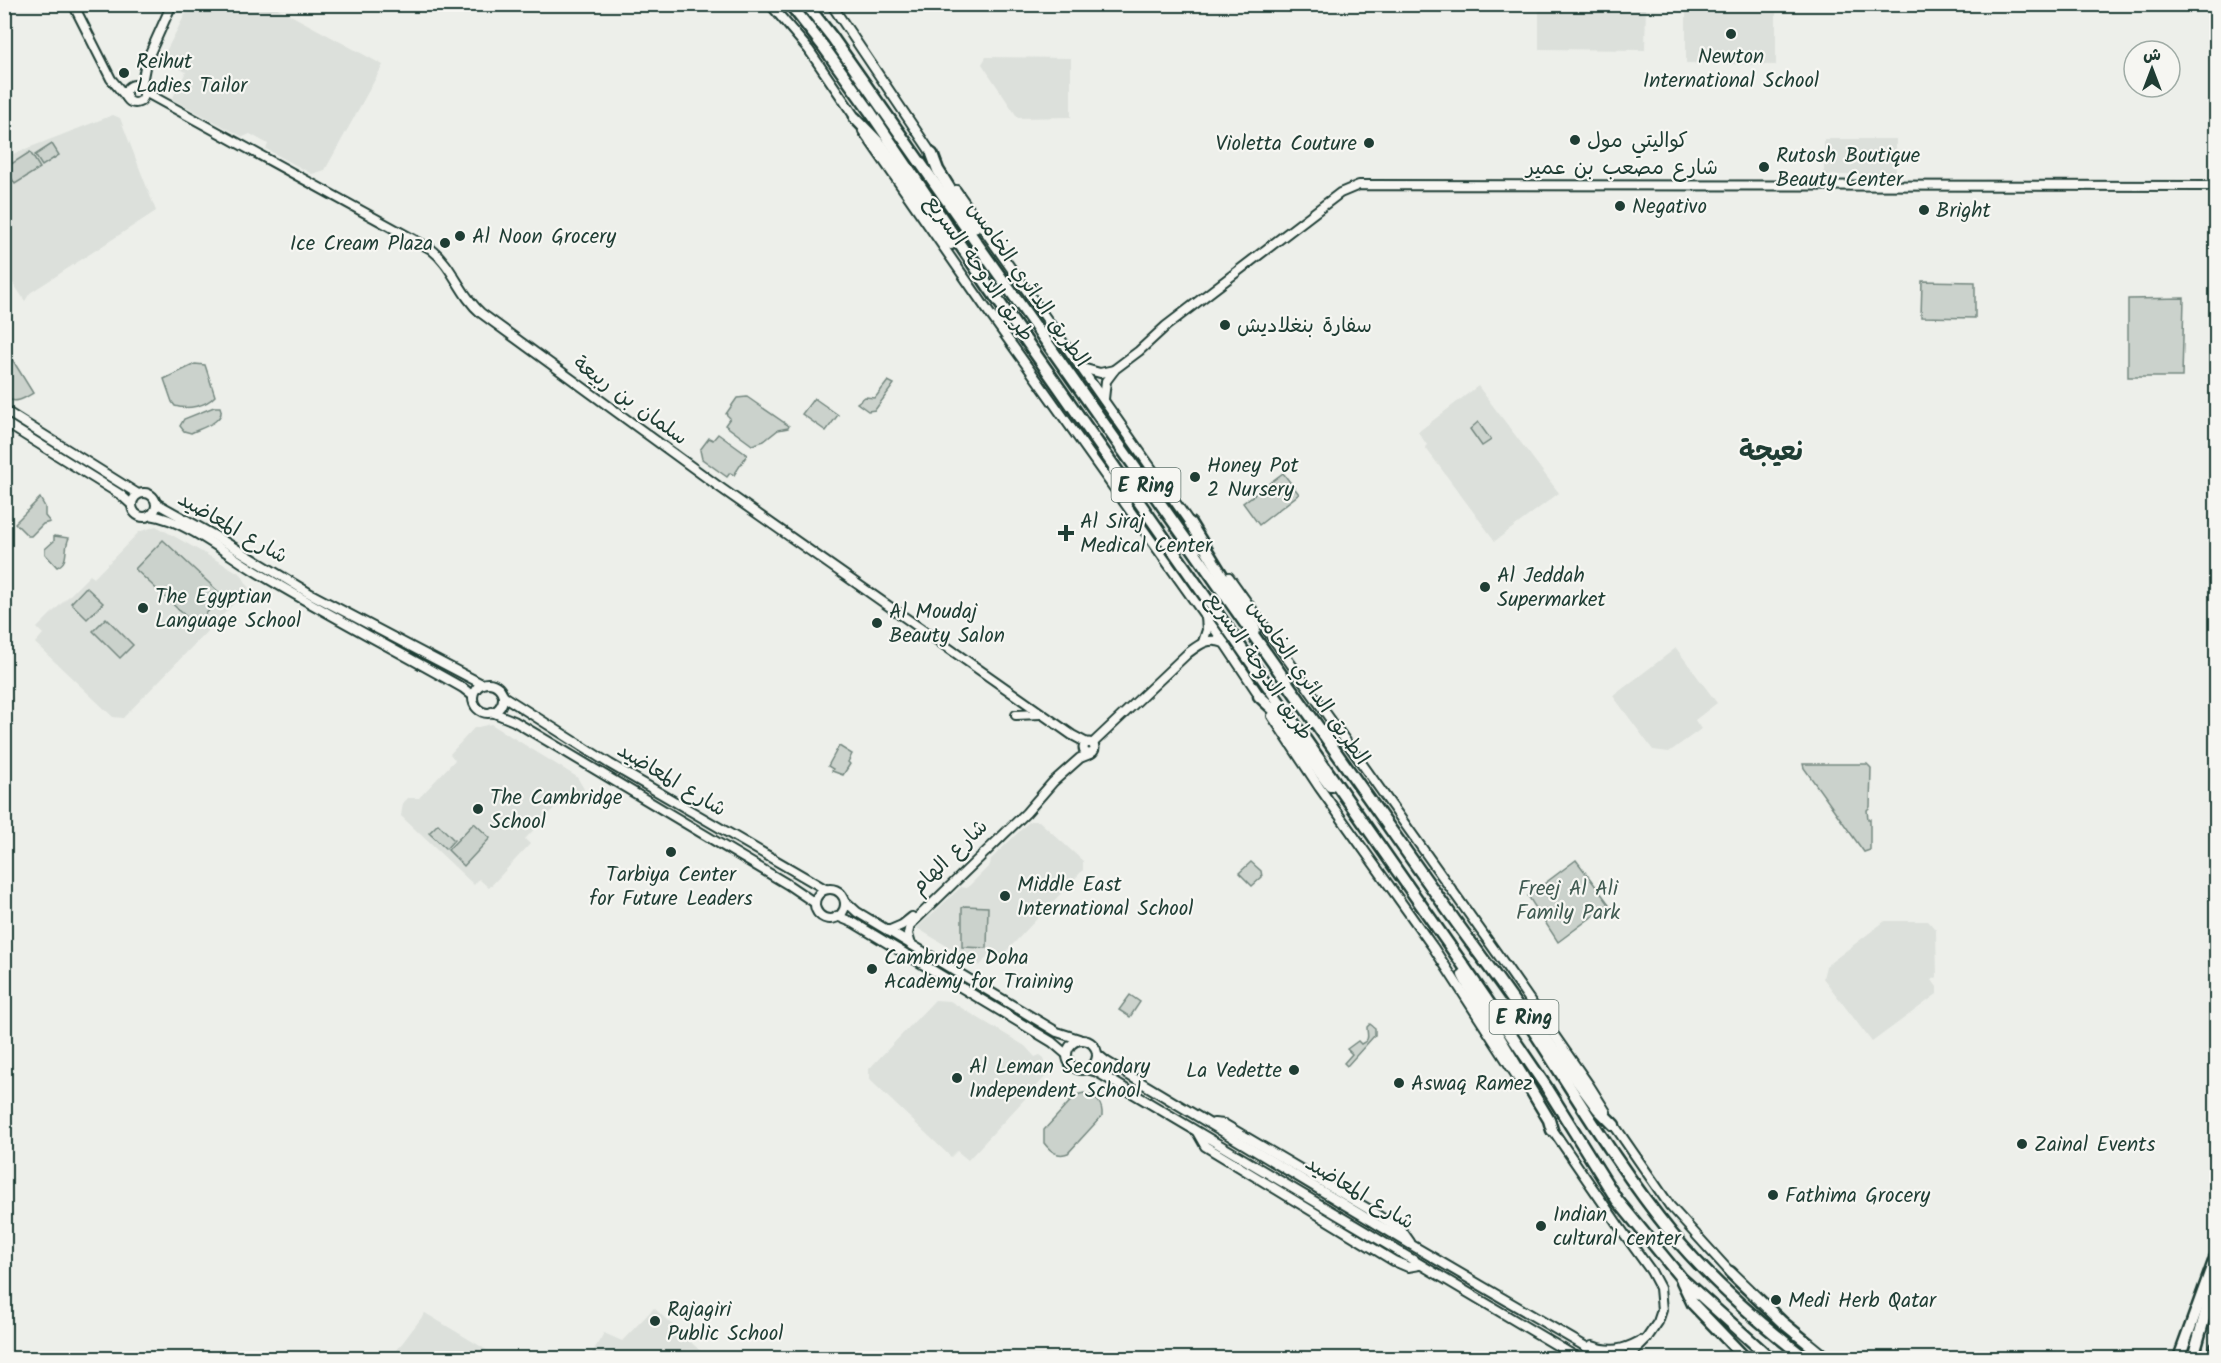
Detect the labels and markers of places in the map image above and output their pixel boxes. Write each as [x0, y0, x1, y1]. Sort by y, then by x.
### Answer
marker: Newton International School [1724, 27, 1738, 41]
place label: Newton International School [1643, 41, 1819, 98]
place label: Reihut Ladies Tailor [136, 46, 248, 103]
marker: Reihut Ladies Tailor [117, 66, 131, 80]
place label: كواليتي مول [1587, 125, 1688, 159]
place label: Violetta Couture [1215, 128, 1358, 161]
marker: كواليتي مول [1568, 133, 1582, 147]
marker: Violetta Couture [1362, 136, 1376, 150]
place label: Rutosh Boutique Beauty Center [1776, 140, 1921, 197]
marker: Rutosh Boutique Beauty Center [1757, 160, 1771, 174]
place label: Negativo [1632, 191, 1707, 224]
place label: Bright [1936, 195, 1992, 228]
marker: Negativo [1613, 199, 1627, 213]
marker: Bright [1917, 203, 1931, 217]
place label: Al Noon Grocery [472, 221, 616, 254]
place label: Ice Cream Plaza [290, 228, 433, 261]
marker: Al Noon Grocery [453, 229, 467, 243]
marker: Ice Cream Plaza [438, 236, 452, 250]
place label: سفارة بنغلاديش [1237, 310, 1372, 343]
marker: سفارة بنغلاديش [1218, 318, 1232, 332]
place label: Honey Pot 2 Nursery [1207, 450, 1299, 507]
marker: Honey Pot 2 Nursery [1188, 470, 1202, 484]
place label: Al Siraj Medical Center [1080, 506, 1213, 563]
marker: Al Siraj Medical Center [1057, 524, 1075, 542]
place label: Al Jeddah Supermarket [1497, 560, 1607, 617]
marker: Al Jeddah Supermarket [1478, 580, 1492, 594]
place label: The Egyptian Language School [155, 581, 301, 638]
place label: Al Moudaj Beauty Salon [889, 596, 1005, 653]
marker: The Egyptian Language School [136, 601, 150, 615]
marker: Al Moudaj Beauty Salon [870, 616, 884, 630]
place label: The Cambridge School [490, 782, 623, 839]
marker: The Cambridge School [471, 802, 485, 816]
marker: Tarbiya Center for Future Leaders [664, 845, 678, 859]
place label: Tarbiya Center for Future Leaders [589, 859, 753, 916]
place label: Middle East International School [1017, 869, 1193, 926]
marker: Middle East International School [998, 889, 1012, 903]
place label: Cambridge Doha Academy for Training [884, 942, 1074, 999]
marker: Cambridge Doha Academy for Training [865, 962, 879, 976]
place label: Al Leman Secondary Independent School [969, 1051, 1150, 1108]
place label: La Vedette [1186, 1055, 1283, 1088]
marker: La Vedette [1287, 1063, 1301, 1077]
place label: Aswaq Ramez [1411, 1068, 1533, 1101]
marker: Al Leman Secondary Independent School [950, 1071, 964, 1085]
marker: Aswaq Ramez [1392, 1076, 1406, 1090]
place label: Zainal Events [2034, 1129, 2155, 1162]
marker: Zainal Events [2015, 1137, 2029, 1151]
place label: Fathima Grocery [1785, 1180, 1930, 1213]
marker: Fathima Grocery [1766, 1188, 1780, 1202]
place label: Indian cultural center [1553, 1199, 1682, 1256]
marker: Indian cultural center [1534, 1219, 1548, 1233]
place label: Medi Herb Qatar [1788, 1285, 1937, 1318]
marker: Medi Herb Qatar [1769, 1293, 1783, 1307]
place label: Rajagiri Public School [667, 1294, 783, 1351]
marker: Rajagiri Public School [648, 1314, 662, 1328]

